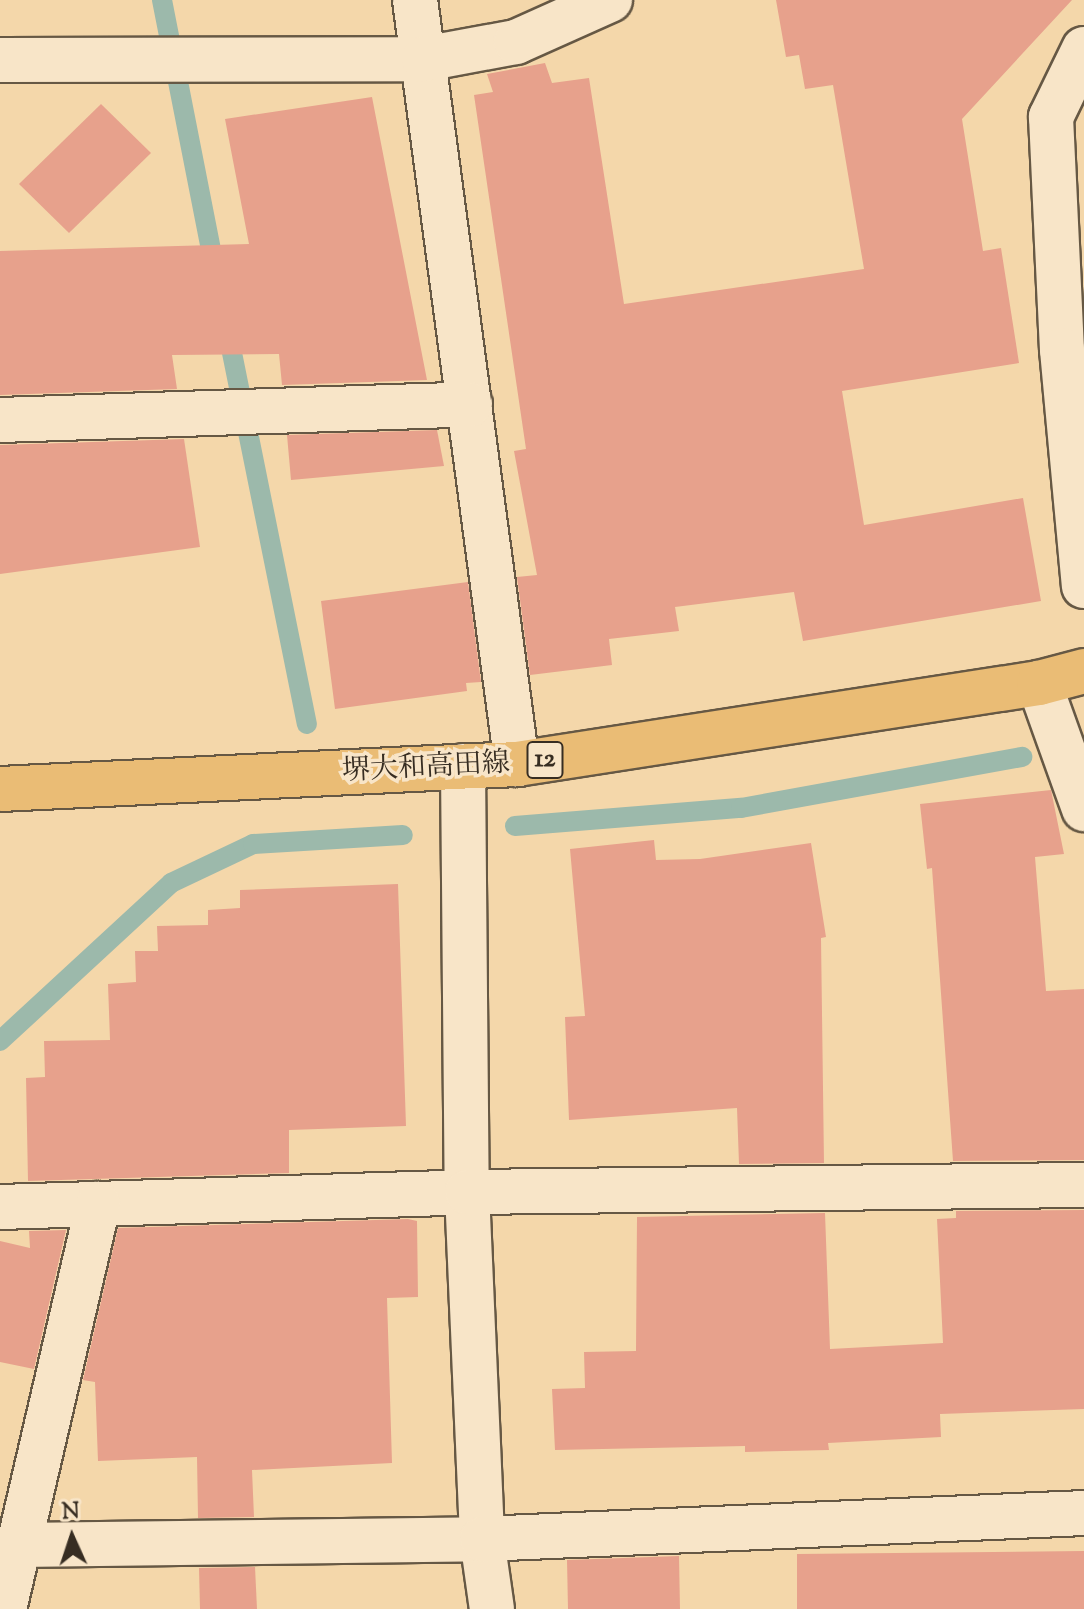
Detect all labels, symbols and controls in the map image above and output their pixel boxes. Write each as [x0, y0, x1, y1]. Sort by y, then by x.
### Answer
road number: 12 [525, 738, 565, 782]
street label: 堺大和高田線 [341, 747, 511, 789]
north arrow [32, 1497, 112, 1577]
text: N [61, 1497, 80, 1529]

